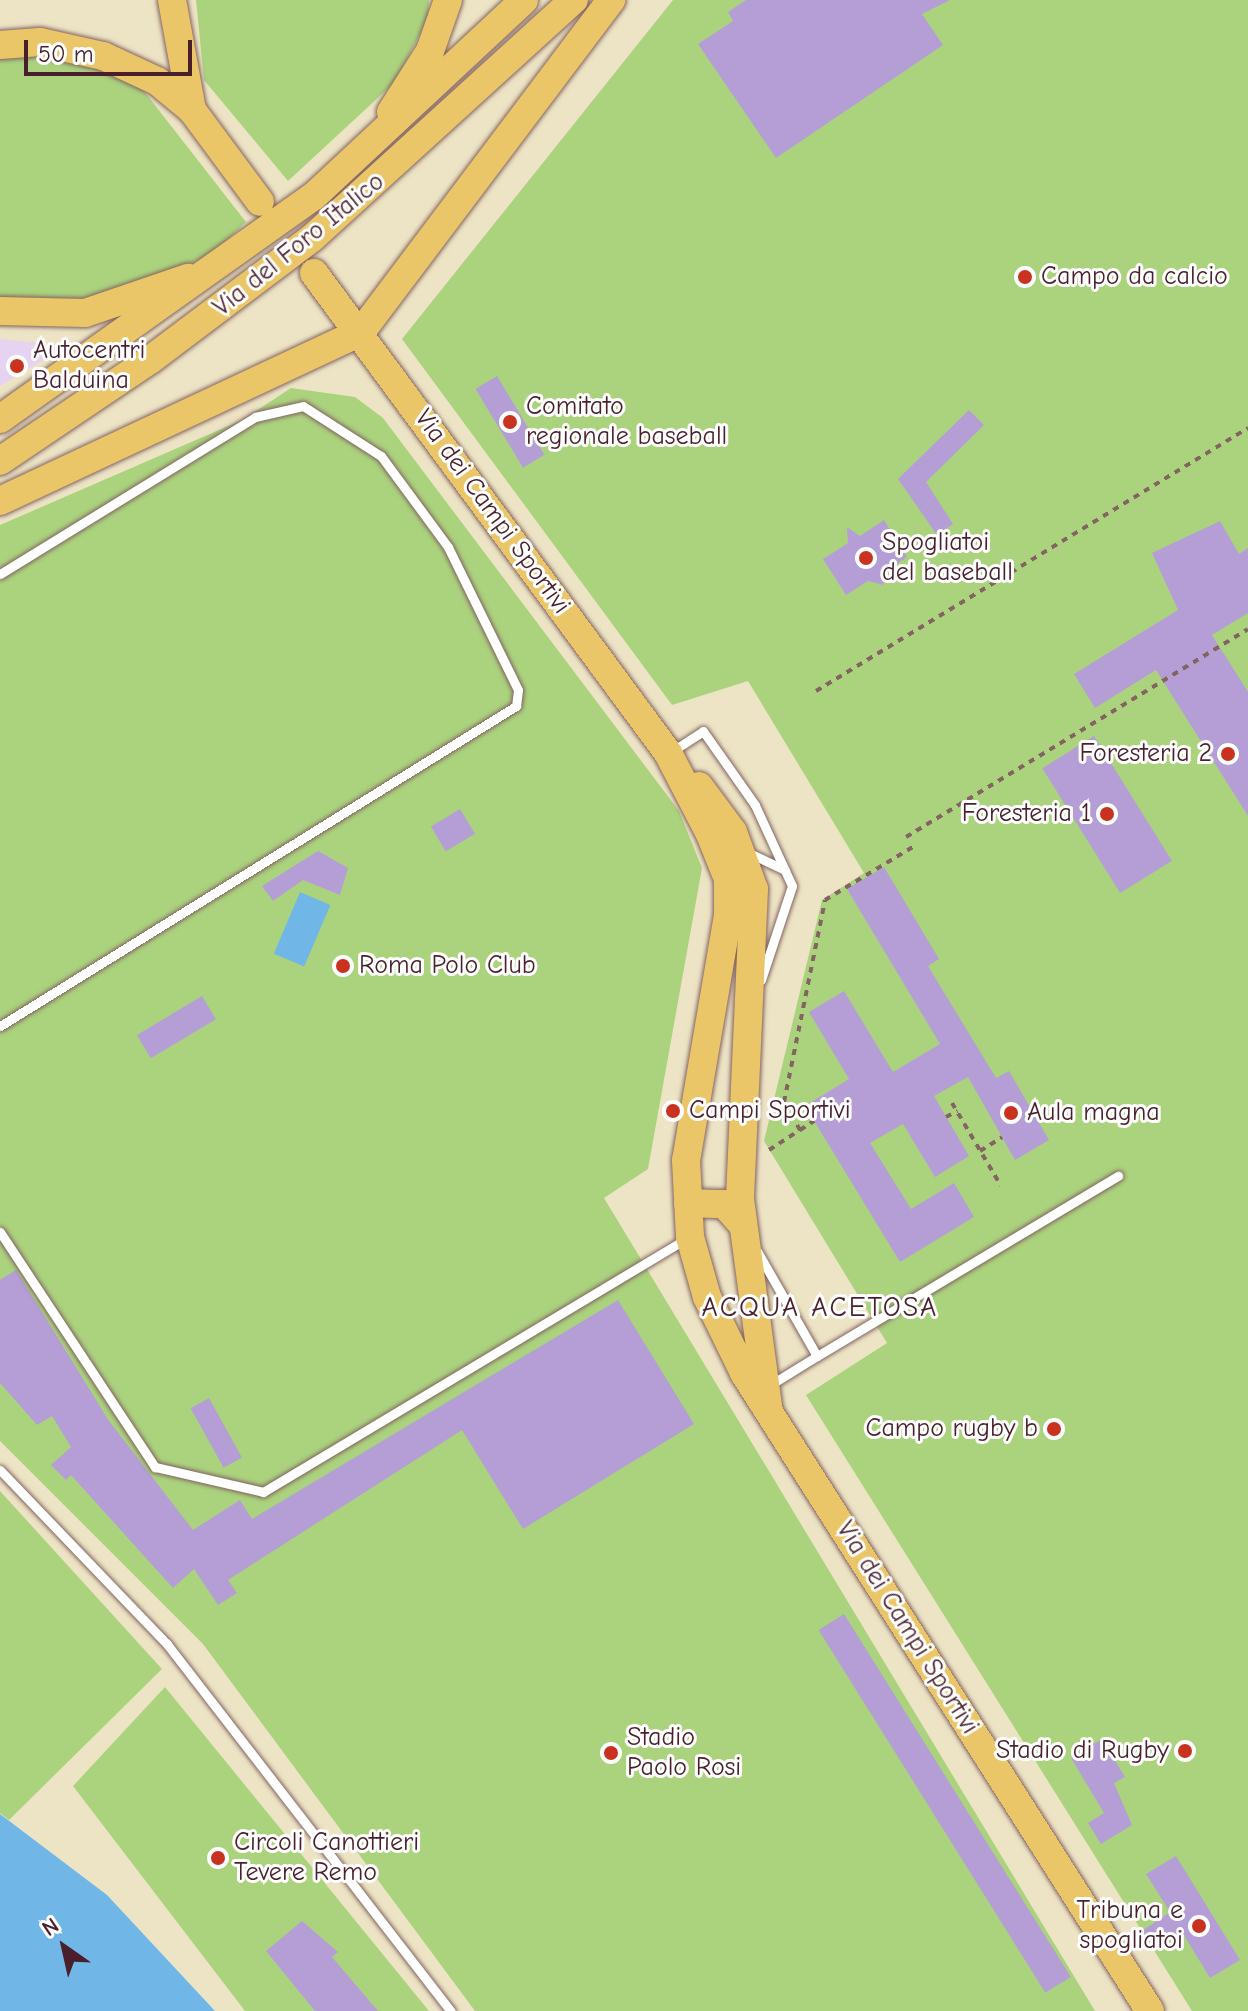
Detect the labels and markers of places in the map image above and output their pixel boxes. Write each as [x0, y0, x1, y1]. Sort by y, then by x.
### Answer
place label: Campo da calcio [1041, 261, 1228, 293]
marker: Campo da calcio [1016, 268, 1034, 286]
place label: Autocentri Balduina [33, 335, 145, 396]
marker: Autocentri Balduina [8, 357, 26, 375]
place label: Comitato regionale baseball [526, 391, 727, 452]
marker: Comitato regionale baseball [501, 413, 519, 431]
place label: Spogliatoi del baseball [882, 527, 1013, 588]
marker: Spogliatoi del baseball [857, 549, 875, 567]
place label: Foresteria 2 [1079, 738, 1212, 770]
marker: Foresteria 2 [1219, 745, 1237, 763]
place label: Foresteria 1 [962, 798, 1091, 830]
marker: Foresteria 1 [1098, 805, 1116, 823]
place label: Roma Polo Club [359, 950, 536, 982]
marker: Roma Polo Club [334, 957, 352, 975]
place label: Campi Sportivi [689, 1095, 851, 1127]
place label: Aula magna [1027, 1097, 1160, 1129]
marker: Campi Sportivi [664, 1102, 682, 1120]
marker: Aula magna [1002, 1104, 1020, 1122]
place label: Campo rugby b [865, 1413, 1038, 1445]
marker: Campo rugby b [1045, 1420, 1063, 1438]
place label: Stadio Paolo Rosi [627, 1722, 741, 1784]
place label: Stadio di Rugby [996, 1735, 1169, 1767]
marker: Stadio di Rugby [1176, 1742, 1194, 1760]
marker: Stadio Paolo Rosi [602, 1744, 620, 1762]
place label: Circoli Canottieri Tevere Remo [234, 1827, 419, 1888]
marker: Circoli Canottieri Tevere Remo [209, 1849, 227, 1867]
place label: Tribuna e spogliatoi [1077, 1895, 1183, 1956]
marker: Tribuna e spogliatoi [1190, 1917, 1208, 1935]

